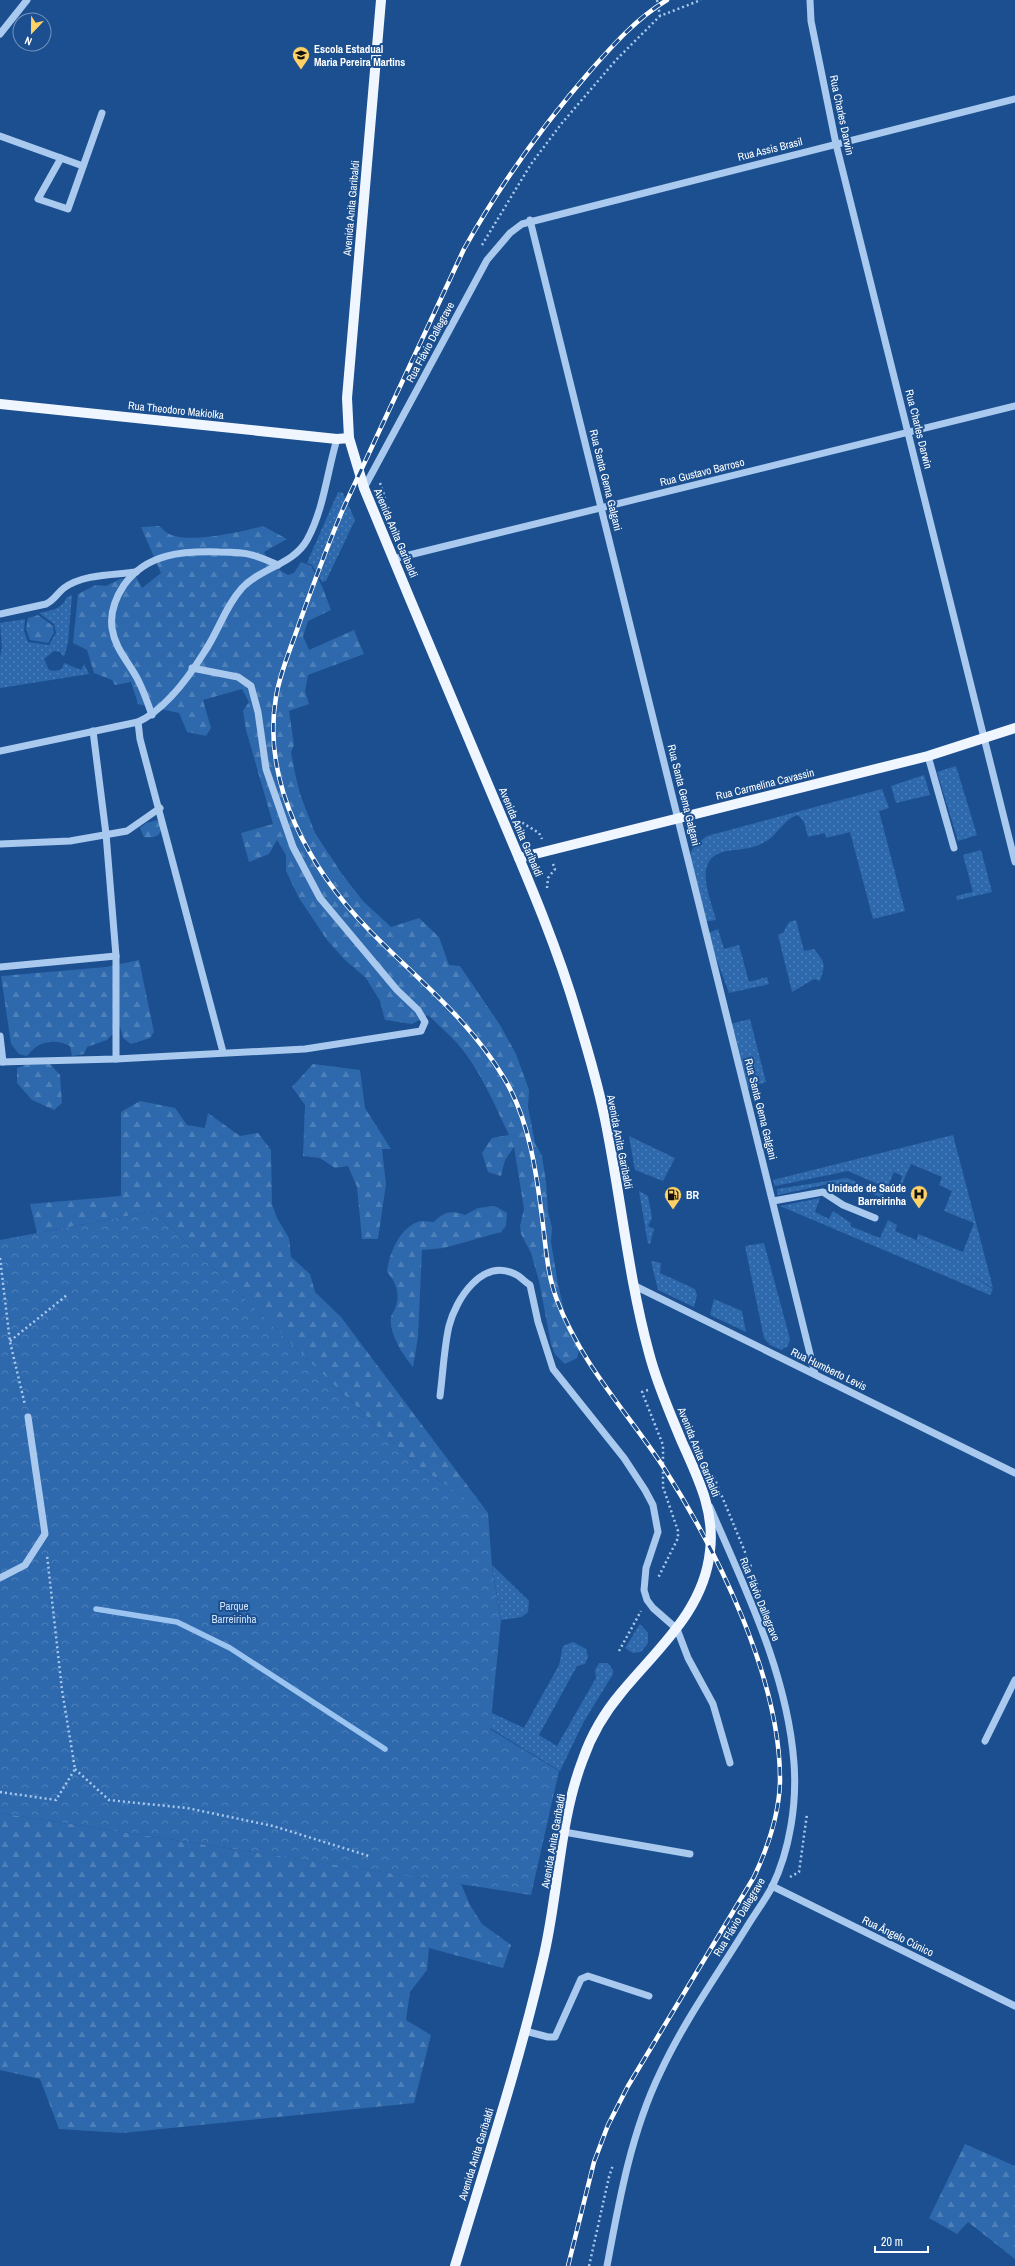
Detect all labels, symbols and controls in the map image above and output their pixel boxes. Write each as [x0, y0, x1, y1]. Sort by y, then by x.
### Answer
north arrow [12, 12, 52, 52]
text: N [23, 34, 34, 49]
place label: Escola Estadual Maria Pereira Martins [314, 42, 405, 69]
school or university icon: Escola Estadual Maria Pereira Martins [291, 45, 311, 70]
street label: Rua Charles Darwin [827, 74, 857, 156]
street label: Rua Assis Brasil [736, 134, 804, 164]
street label: Avenida Anita Garibaldi [340, 160, 362, 257]
street label: Rua Flávio Dallegrave [403, 299, 457, 385]
street label: Rua Charles Darwin [902, 388, 936, 470]
street label: Rua Theodoro Makiolka [127, 398, 225, 422]
street label: Rua Santa Gema Galgani [587, 428, 625, 532]
street label: Rua Gustavo Barroso [658, 455, 746, 489]
street label: Avenida Anita Garibaldi [370, 485, 421, 580]
street label: Rua Santa Gema Galgani [665, 743, 703, 847]
street label: Rua Carmelina Cavassin [714, 765, 816, 803]
street label: Avenida Anita Garibaldi [495, 784, 546, 879]
street label: Rua Santa Gema Galgani [742, 1057, 780, 1161]
street label: Avenida Anita Garibaldi [604, 1093, 636, 1190]
place label: Unidade de Saúde Barreirinha [828, 1181, 906, 1208]
hospital icon: Unidade de Saúde Barreirinha [909, 1184, 929, 1209]
fuel station icon: BR [663, 1185, 683, 1210]
place label: BR [686, 1188, 700, 1202]
street label: Rua Humberto Levis [789, 1345, 870, 1394]
street label: Avenida Anita Garibaldi [674, 1404, 723, 1499]
street label: Rua Flávio Dallegrave [737, 1555, 783, 1643]
park label: Parque Barreirinha [211, 1599, 257, 1626]
street label: Avenida Anita Garibaldi [538, 1793, 568, 1890]
street label: Rua Flávio Dallegrave [710, 1875, 768, 1959]
street label: Rua Ângelo Cúnico [860, 1913, 936, 1959]
street label: Avenida Anita Garibaldi [455, 2106, 497, 2203]
scale bar [875, 2228, 928, 2254]
text: 20 m [881, 2234, 903, 2250]

